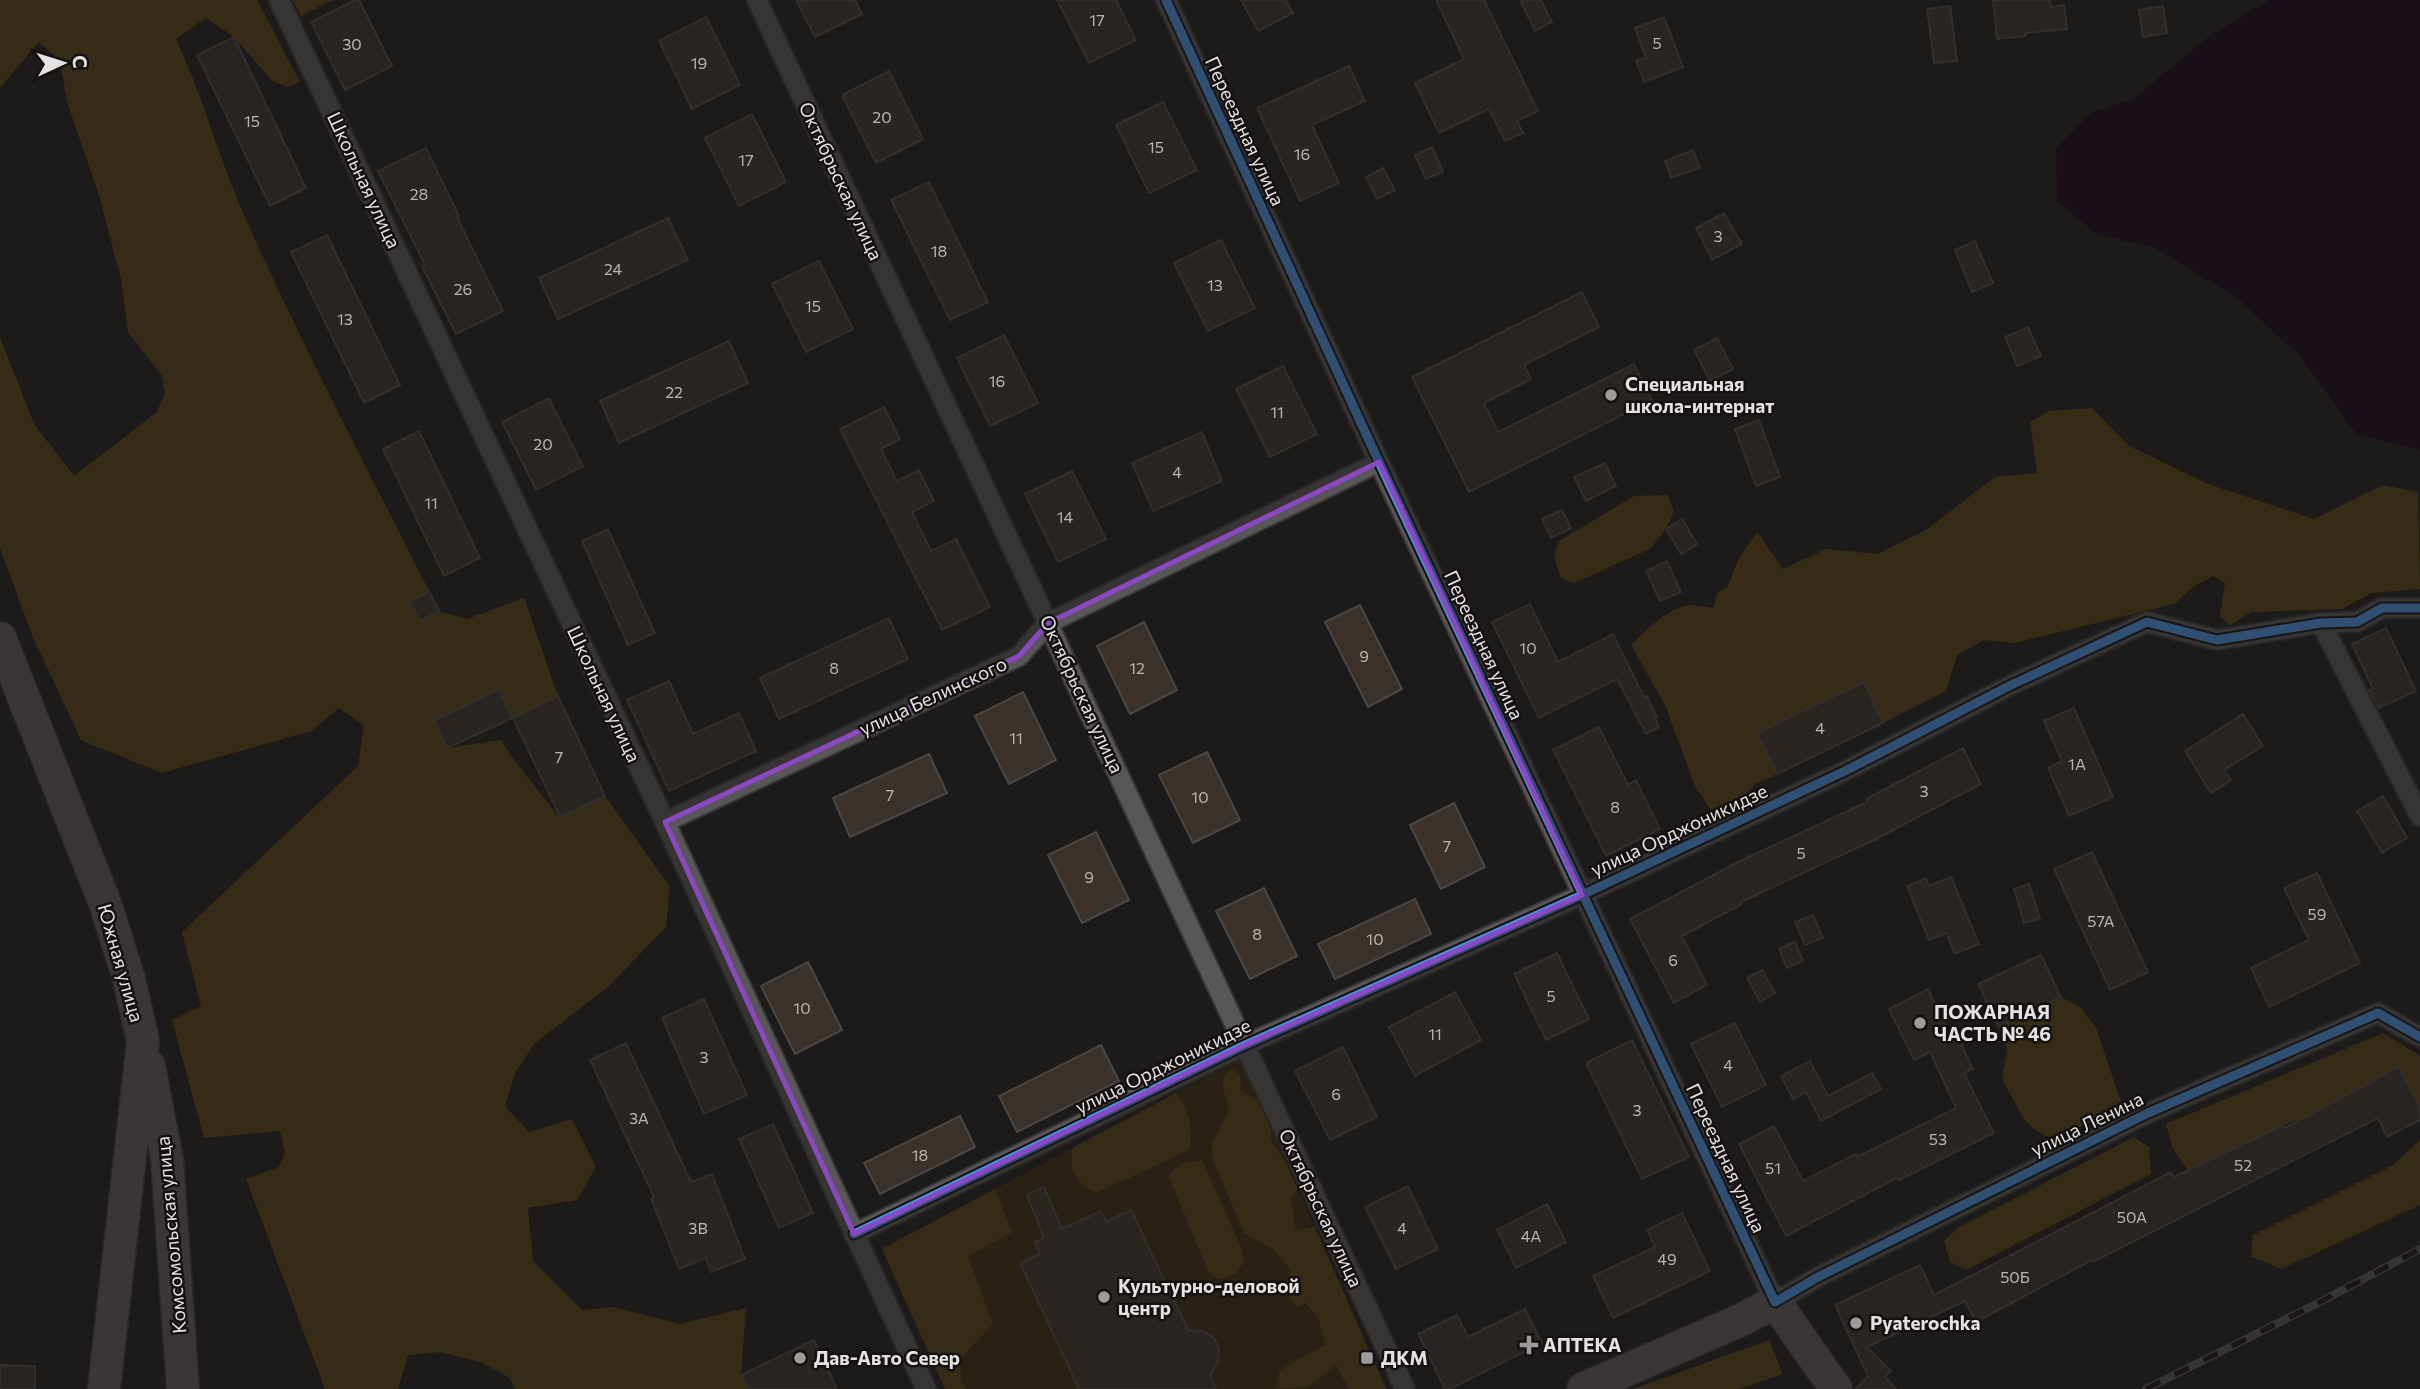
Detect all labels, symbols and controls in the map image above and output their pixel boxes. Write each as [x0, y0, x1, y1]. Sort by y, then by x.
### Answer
house number: 17 [1089, 10, 1105, 29]
north arrow [28, 28, 98, 98]
house number: 5 [1652, 33, 1662, 52]
house number: 30 [342, 34, 362, 53]
house number: 19 [691, 53, 707, 72]
street label: Переездная улица [1201, 53, 1290, 209]
text: С [69, 54, 92, 69]
street label: Октябрьская улица [795, 98, 888, 264]
house number: 20 [872, 107, 892, 126]
street label: Школьная улица [323, 108, 406, 252]
house number: 15 [244, 111, 260, 130]
house number: 15 [1148, 137, 1164, 156]
house number: 16 [1294, 144, 1310, 163]
house number: 17 [738, 150, 754, 169]
house number: 28 [410, 184, 428, 203]
house number: 3 [1713, 226, 1723, 245]
house number: 18 [931, 241, 947, 260]
house number: 24 [604, 259, 622, 278]
house number: 13 [1207, 275, 1223, 294]
house number: 26 [454, 279, 472, 298]
house number: 15 [805, 296, 821, 315]
house number: 13 [337, 309, 353, 328]
house number: 16 [989, 371, 1005, 390]
place label: Специальная школа-интернат [1625, 372, 1774, 417]
house number: 22 [665, 382, 683, 401]
marker: Специальная школа-интернат [1603, 387, 1619, 403]
house number: 11 [1270, 402, 1284, 421]
house number: 20 [533, 434, 553, 453]
house number: 4 [1172, 462, 1182, 481]
house number: 11 [424, 493, 438, 512]
house number: 14 [1057, 507, 1074, 526]
street label: Переездная улица [1440, 567, 1529, 723]
street label: Октябрьская улица [1036, 611, 1129, 777]
street label: Школьная улица [563, 622, 646, 766]
house number: 10 [1519, 638, 1537, 657]
house number: 9 [1359, 646, 1369, 665]
street label: улица Белинского [855, 651, 1010, 740]
house number: 8 [829, 658, 839, 677]
house number: 12 [1129, 658, 1145, 677]
house number: 4 [1815, 718, 1825, 737]
house number: 11 [1009, 728, 1023, 747]
house number: 7 [555, 747, 563, 766]
house number: 1А [2068, 754, 2086, 773]
street label: улица Орджоникидзе [1587, 778, 1771, 881]
house number: 3 [1919, 781, 1929, 800]
house number: 7 [886, 785, 894, 804]
house number: 10 [1191, 787, 1209, 806]
house number: 8 [1610, 797, 1620, 816]
house number: 7 [1443, 836, 1451, 855]
house number: 5 [1796, 843, 1806, 862]
house number: 9 [1084, 867, 1094, 886]
street label: Южная улица [94, 901, 149, 1025]
house number: 59 [2308, 904, 2326, 923]
house number: 57А [2087, 911, 2115, 930]
house number: 8 [1252, 924, 1262, 943]
house number: 10 [1366, 929, 1384, 948]
house number: 6 [1668, 950, 1678, 969]
house number: 5 [1546, 986, 1556, 1005]
house number: 10 [793, 998, 811, 1017]
place label: ПОЖАРНАЯ ЧАСТЬ № 46 [1934, 1000, 2051, 1045]
street label: улица Орджоникидзе [1071, 1013, 1254, 1118]
marker: ПОЖАРНАЯ ЧАСТЬ № 46 [1912, 1015, 1928, 1031]
house number: 11 [1428, 1024, 1442, 1043]
house number: 3 [699, 1047, 709, 1066]
house number: 4 [1723, 1055, 1733, 1074]
street label: Переездная улица [1682, 1080, 1771, 1236]
house number: 6 [1331, 1084, 1341, 1103]
street label: улица Ленина [2027, 1086, 2147, 1161]
house number: 3 [1632, 1100, 1642, 1119]
house number: 3А [629, 1108, 649, 1127]
street label: Октябрьская улица [1275, 1125, 1368, 1291]
house number: 53 [1929, 1129, 1947, 1148]
street label: Комсомольская улица [150, 1135, 191, 1335]
house number: 18 [912, 1145, 928, 1164]
house number: 52 [2234, 1155, 2252, 1174]
house number: 51 [1765, 1158, 1781, 1177]
house number: 50А [2117, 1207, 2147, 1226]
house number: 3В [688, 1218, 708, 1237]
house number: 4 [1397, 1218, 1407, 1237]
house number: 4А [1521, 1226, 1541, 1245]
house number: 49 [1657, 1249, 1677, 1268]
house number: 50Б [2000, 1267, 2030, 1286]
place label: Культурно-деловой центр [1118, 1274, 1300, 1319]
marker: Культурно-деловой центр [1096, 1289, 1112, 1305]
place label: Pyaterochka [1870, 1311, 1981, 1334]
marker: Pyaterochka [1848, 1315, 1864, 1331]
place label: АПТЕКА [1543, 1333, 1622, 1356]
marker: АПТЕКА [1521, 1337, 1537, 1353]
place label: Дав-Авто Север [814, 1346, 960, 1369]
place label: ДКМ [1381, 1346, 1428, 1369]
marker: Дав-Авто Север [792, 1350, 808, 1366]
marker: ДКМ [1359, 1350, 1375, 1366]

